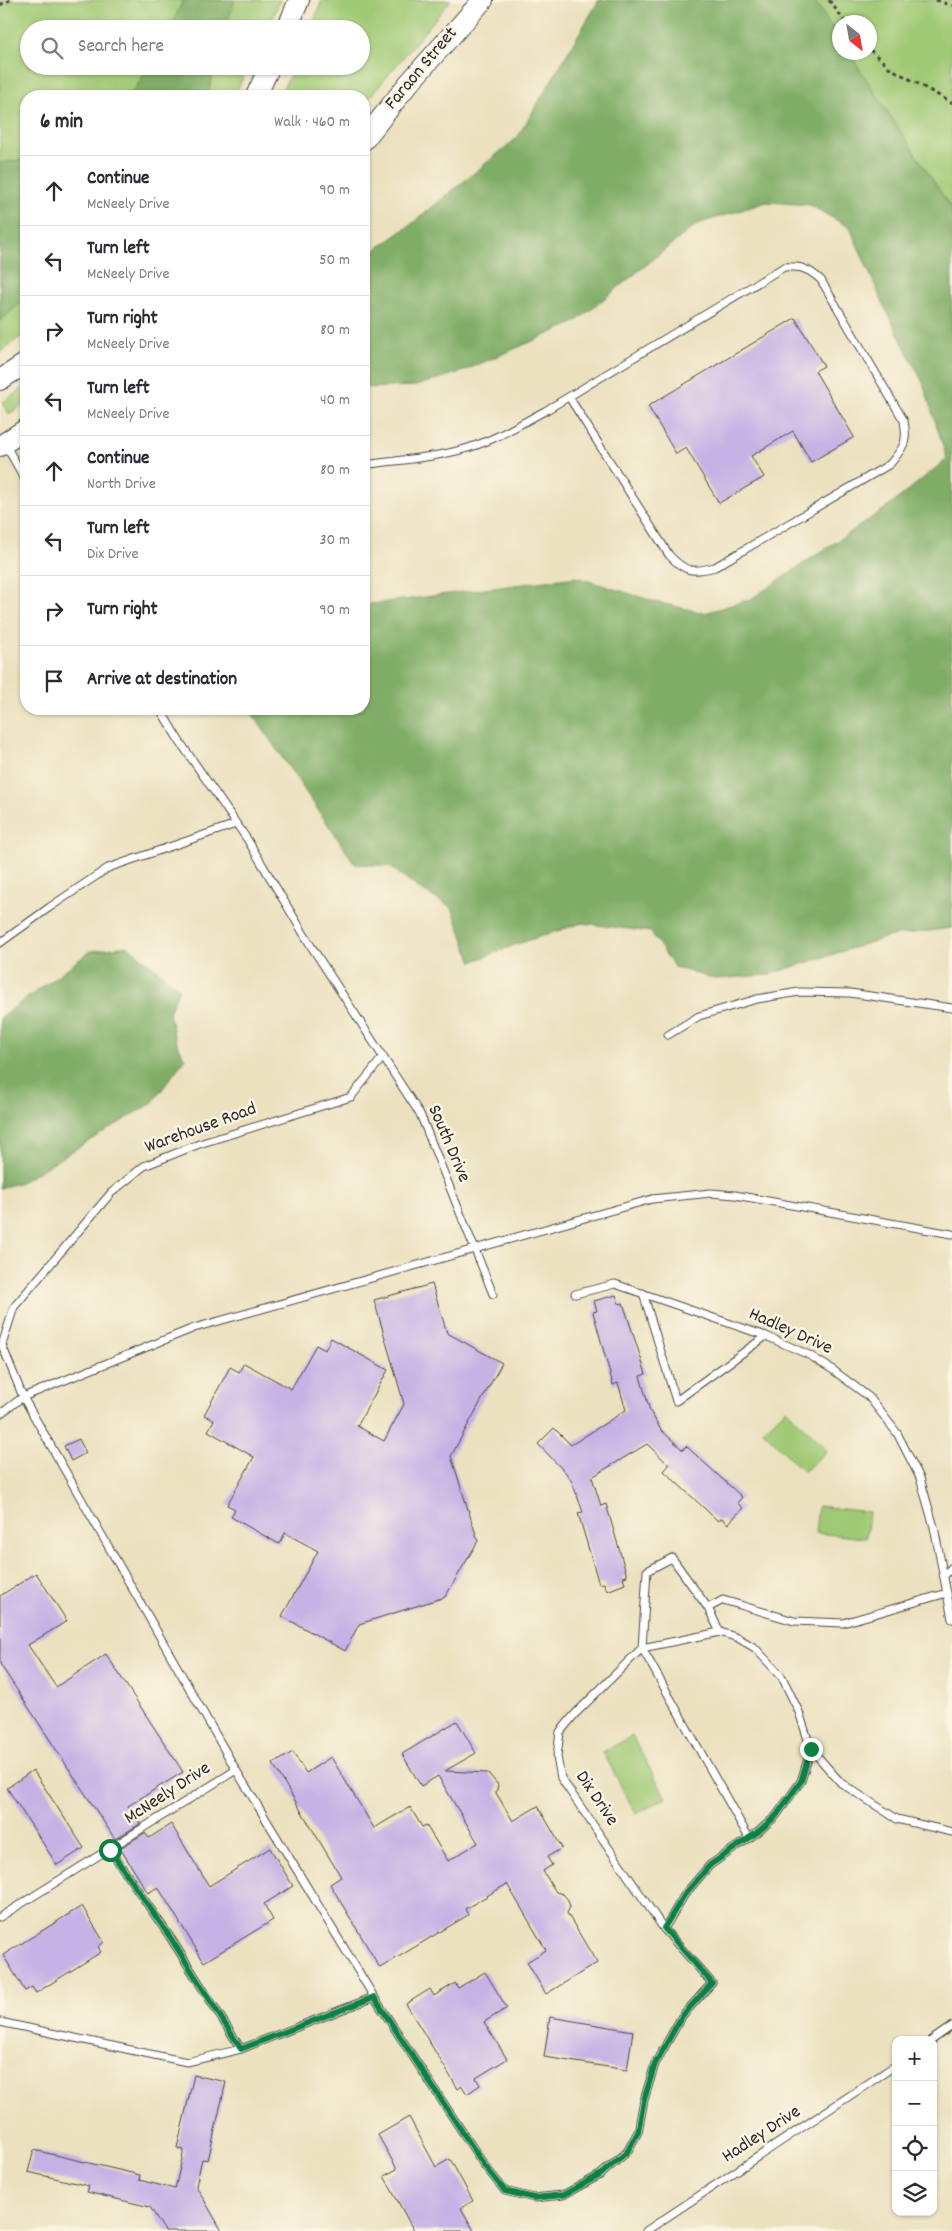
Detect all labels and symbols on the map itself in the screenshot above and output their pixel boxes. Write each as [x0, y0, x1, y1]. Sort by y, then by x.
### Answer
north arrow [832, 15, 877, 60]
street label: Faraon Street [379, 22, 465, 116]
street label: Warehouse Road [141, 1096, 261, 1162]
street label: South Drive [420, 1101, 476, 1187]
street label: Hadley Drive [744, 1302, 836, 1362]
route end [800, 1738, 823, 1761]
street label: McNeely Drive [120, 1756, 216, 1832]
street label: Dix Drive [568, 1766, 624, 1832]
route start [99, 1839, 122, 1862]
street label: Hadley Drive [717, 2099, 807, 2171]

